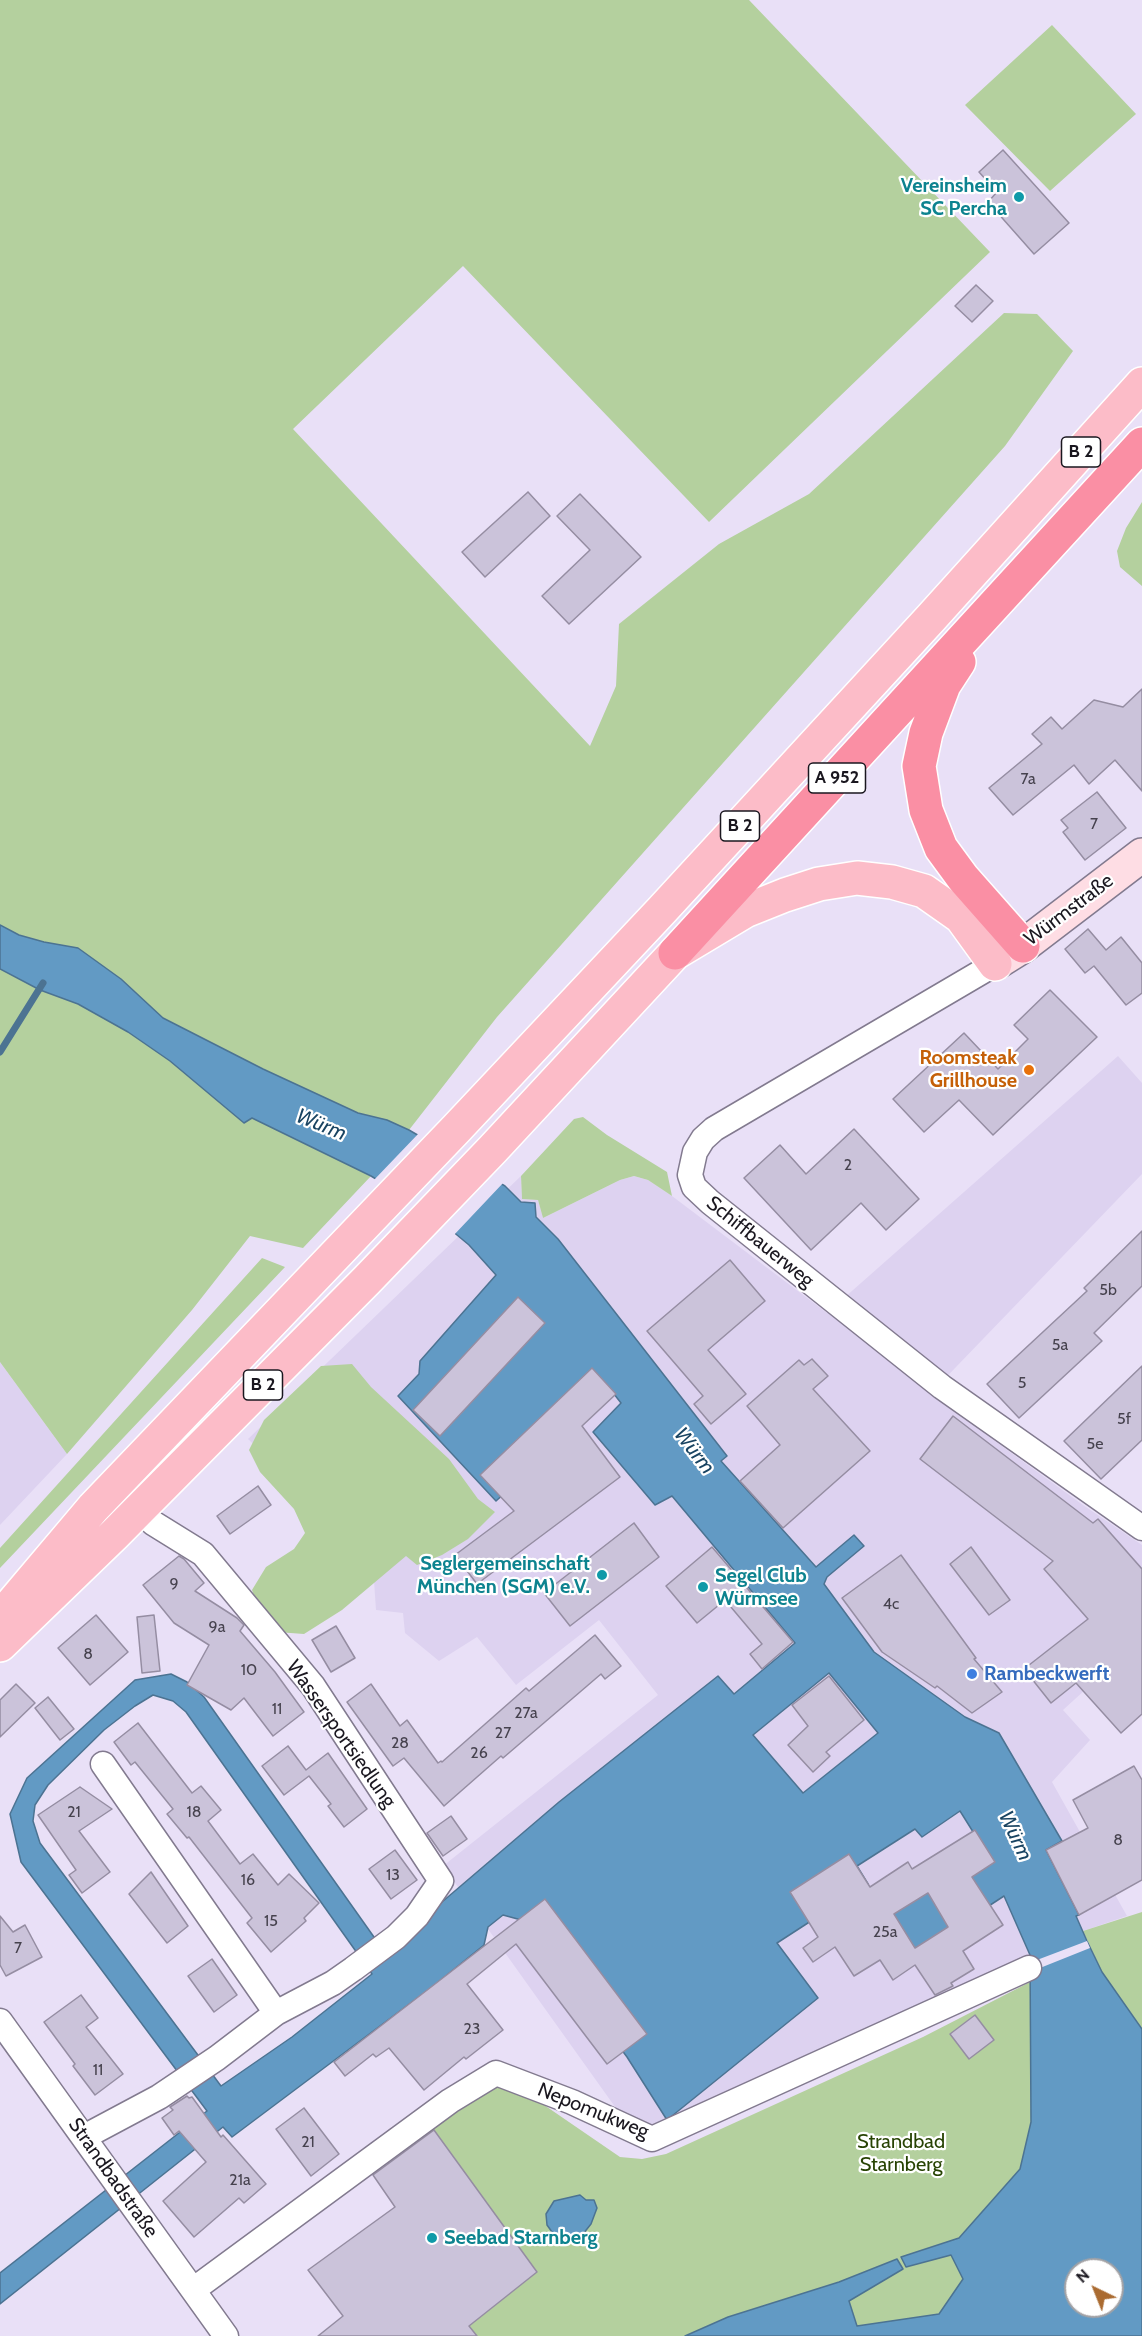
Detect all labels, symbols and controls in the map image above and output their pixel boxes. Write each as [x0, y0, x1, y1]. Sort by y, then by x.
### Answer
place label: Vereinsheim SC Percha [901, 174, 1007, 221]
marker: Vereinsheim SC Percha [1012, 190, 1026, 204]
road number: B 2 [1062, 437, 1100, 467]
road number: A 952 [808, 763, 866, 793]
house number: 7a [1020, 769, 1036, 789]
road number: B 2 [720, 811, 760, 841]
house number: 7 [1090, 814, 1098, 834]
street label: Würmstraße [1020, 869, 1118, 951]
place label: Roomsteak Grillhouse [919, 1046, 1017, 1093]
marker: Roomsteak Grillhouse [1022, 1063, 1036, 1077]
water label: Würm [292, 1104, 350, 1146]
house number: 2 [844, 1155, 852, 1175]
street label: Schiffbauerweg [701, 1191, 819, 1293]
house number: 5b [1099, 1280, 1117, 1300]
house number: 5a [1052, 1335, 1068, 1355]
road number: B 2 [244, 1370, 282, 1400]
house number: 5 [1018, 1373, 1026, 1393]
house number: 5f [1117, 1409, 1131, 1429]
water label: Würm [668, 1423, 720, 1479]
house number: 5e [1087, 1434, 1103, 1454]
place label: Seglergemeinschaft München (SGM) e.V. [417, 1552, 590, 1599]
place label: Segel Club Würmsee [715, 1564, 807, 1611]
marker: Seglergemeinschaft München (SGM) e.V. [595, 1568, 609, 1582]
house number: 9 [169, 1574, 179, 1594]
marker: Segel Club Würmsee [696, 1580, 710, 1594]
house number: 4c [883, 1594, 899, 1614]
house number: 9a [209, 1617, 225, 1637]
house number: 8 [83, 1644, 93, 1664]
street label: Wassersportsiedlung [281, 1656, 401, 1812]
house number: 10 [241, 1660, 257, 1680]
place label: Rambeckwerft [984, 1662, 1109, 1686]
marker: Rambeckwerft [965, 1667, 979, 1681]
house number: 11 [272, 1699, 282, 1719]
house number: 27a [514, 1703, 538, 1723]
house number: 27 [495, 1723, 511, 1743]
house number: 28 [391, 1733, 409, 1753]
house number: 26 [470, 1743, 488, 1763]
house number: 21 [67, 1802, 81, 1822]
house number: 18 [187, 1802, 201, 1822]
water label: Würm [993, 1807, 1037, 1865]
house number: 8 [1113, 1830, 1123, 1850]
house number: 13 [386, 1865, 400, 1885]
house number: 16 [241, 1870, 255, 1890]
house number: 15 [264, 1911, 278, 1931]
house number: 25a [873, 1922, 897, 1942]
house number: 7 [14, 1938, 22, 1958]
house number: 23 [463, 2019, 481, 2039]
house number: 11 [93, 2060, 103, 2080]
street label: Nepomukweg [534, 2078, 652, 2144]
street label: Strandbadstraße [63, 2114, 163, 2242]
park label: Strandbad Starnberg [857, 2130, 945, 2177]
house number: 21 [301, 2132, 315, 2152]
house number: 21a [229, 2170, 251, 2190]
place label: Seebad Starnberg [444, 2226, 598, 2250]
marker: Seebad Starnberg [425, 2231, 439, 2245]
north arrow [1064, 2258, 1124, 2318]
text: N [1072, 2265, 1093, 2287]

